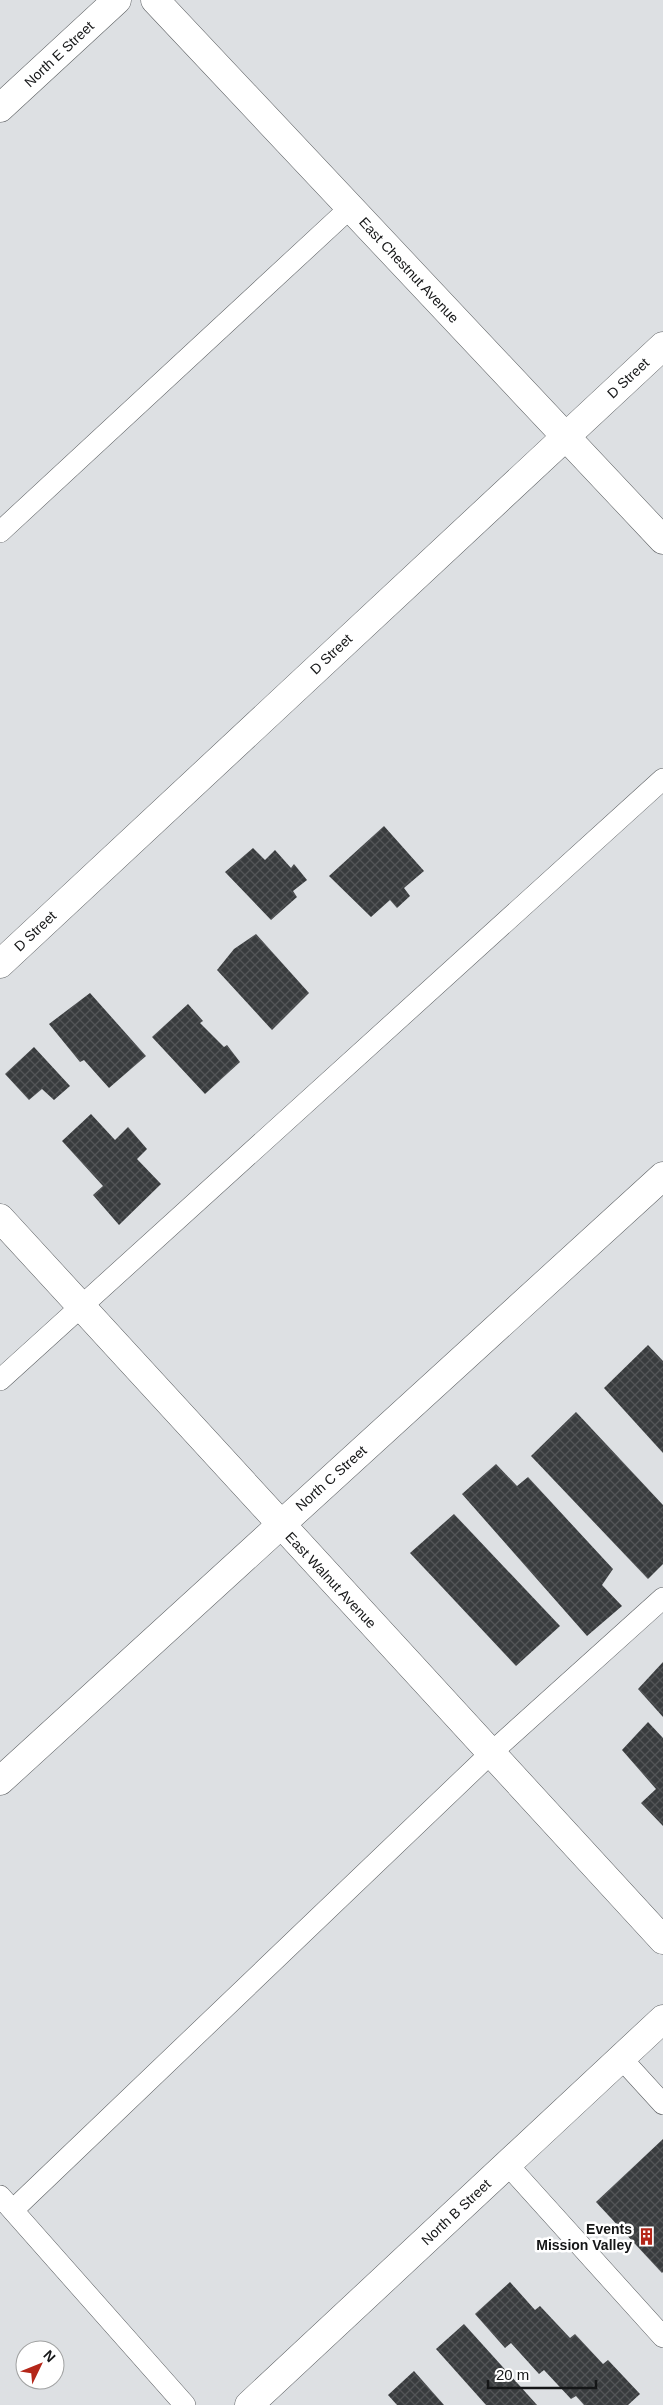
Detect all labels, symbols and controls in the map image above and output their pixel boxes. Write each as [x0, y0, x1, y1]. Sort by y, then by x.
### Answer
street label: North E Street [21, 18, 97, 90]
street label: East Chestnut Avenue [356, 214, 462, 326]
street label: D Street [604, 355, 652, 401]
street label: D Street [307, 631, 355, 677]
street label: D Street [11, 908, 59, 954]
street label: North C Street [292, 1442, 370, 1514]
street label: East Walnut Avenue [282, 1529, 380, 1631]
street label: North B Street [418, 2176, 494, 2248]
place label: Events Mission Valley [536, 2221, 632, 2253]
building icon: Events Mission Valley [636, 2227, 656, 2247]
north arrow [15, 2340, 65, 2390]
text: N [40, 2347, 59, 2365]
scale bar [488, 2358, 596, 2390]
text: 20 m [496, 2366, 529, 2383]

